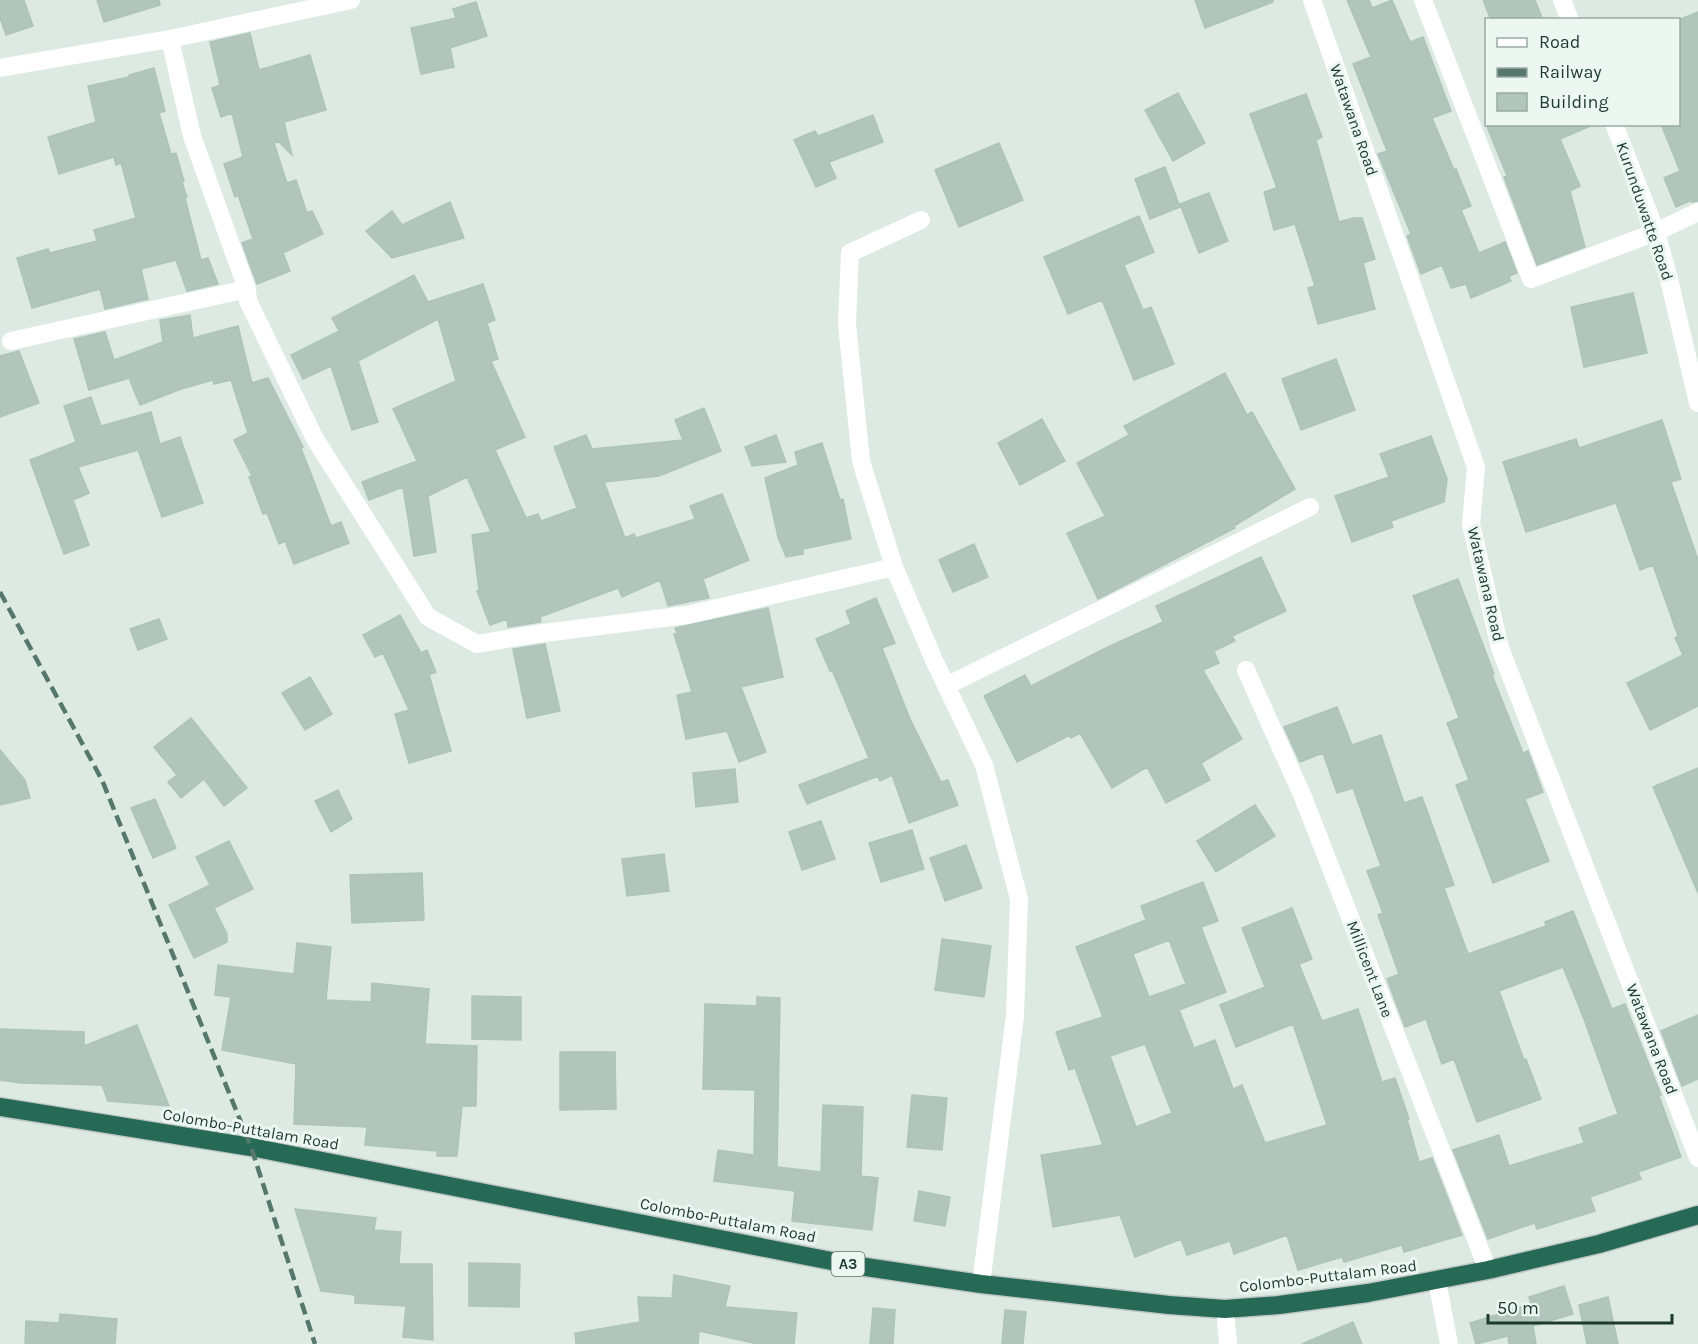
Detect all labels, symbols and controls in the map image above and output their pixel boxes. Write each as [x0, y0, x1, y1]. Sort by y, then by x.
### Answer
legend [1485, 18, 1680, 126]
text: Road [1539, 31, 1580, 53]
text: Railway [1539, 61, 1602, 83]
street label: Watawana Road [1326, 62, 1382, 178]
text: Building [1539, 91, 1609, 113]
street label: Kurunduwatte Road [1612, 139, 1678, 283]
street label: Watawana Road [1464, 525, 1508, 643]
street label: Millicent Lane [1343, 918, 1397, 1020]
street label: Watawana Road [1622, 981, 1682, 1097]
street label: Colombo-Puttalam Road [161, 1104, 341, 1154]
street label: Colombo-Puttalam Road [638, 1194, 818, 1246]
road number: A3 [832, 1252, 864, 1276]
street label: Colombo-Puttalam Road [1238, 1256, 1418, 1296]
scale bar [1488, 1287, 1672, 1325]
text: 50 m [1497, 1297, 1539, 1319]

